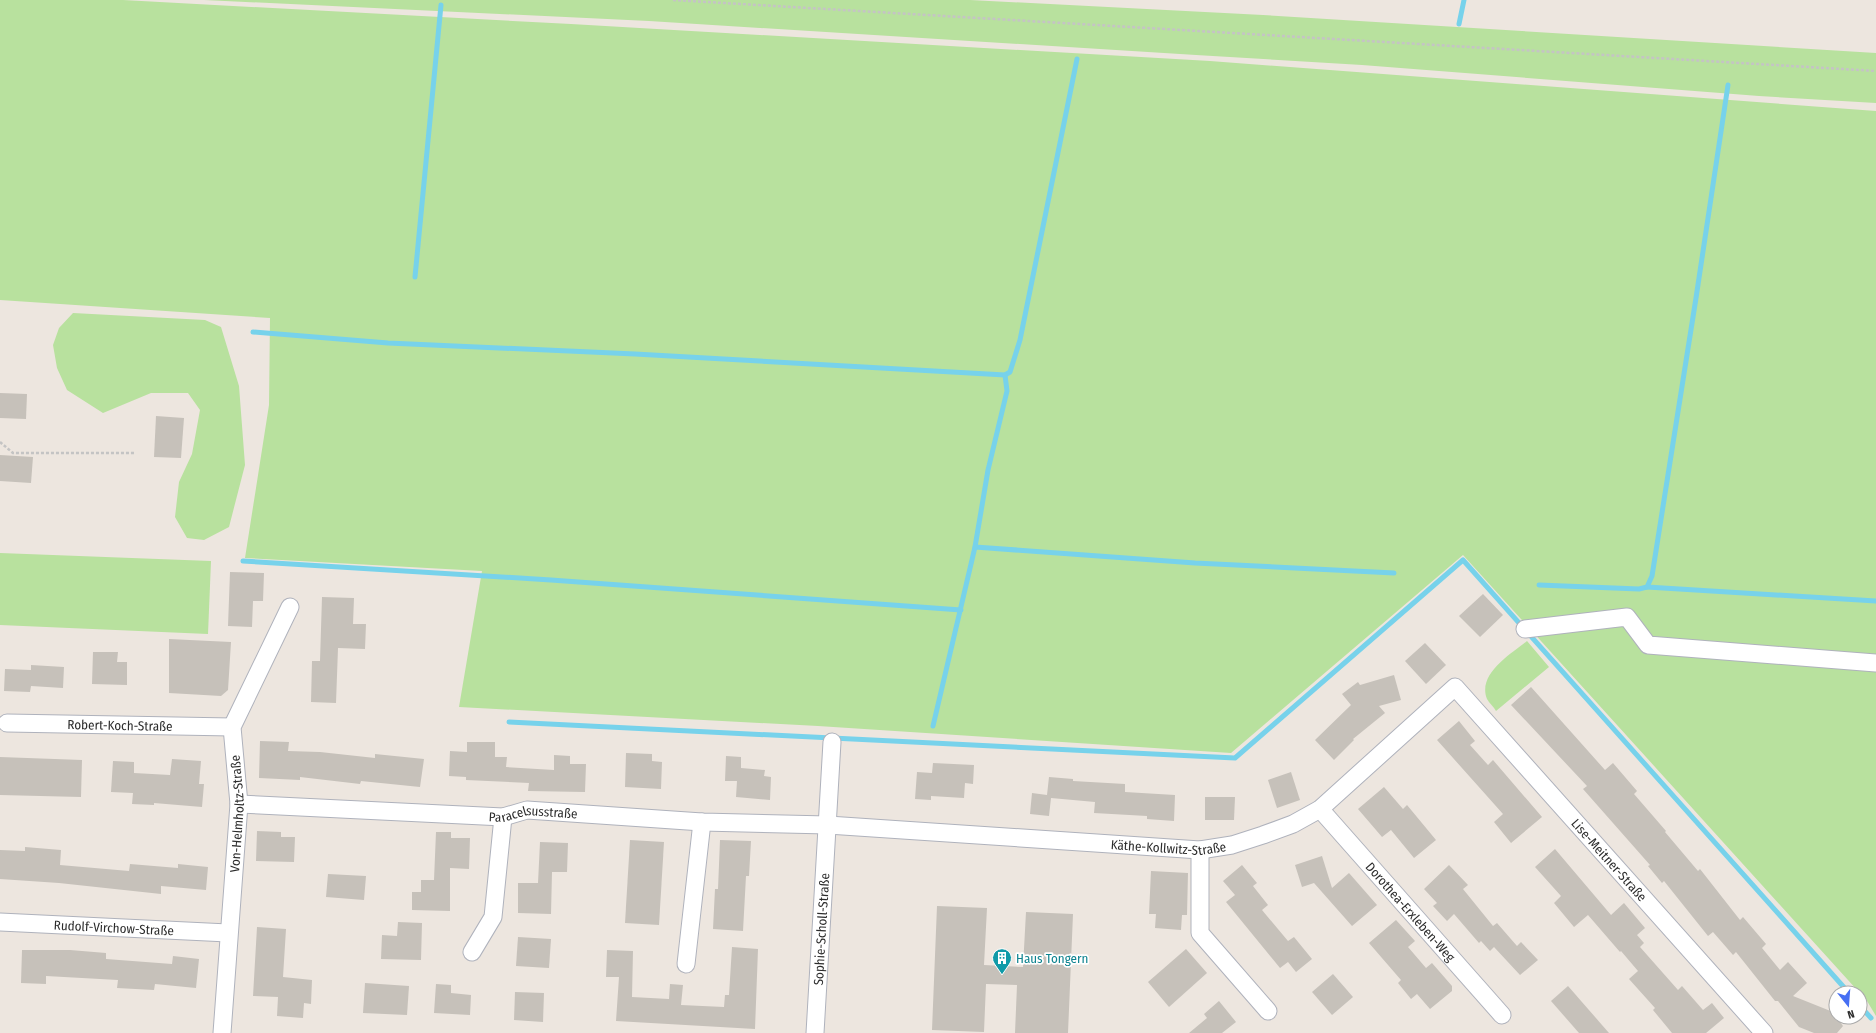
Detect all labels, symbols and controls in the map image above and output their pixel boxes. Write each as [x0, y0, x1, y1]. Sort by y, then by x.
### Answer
street label: Robert-Koch-Straße [67, 717, 173, 733]
street label: Von-Helmholtz-Straße [226, 754, 247, 873]
street label: Paracelsusstraße [488, 802, 578, 825]
street label: Lise-Meitner-Straße [1569, 815, 1650, 904]
street label: Käthe-Kollwitz-Straße [1110, 837, 1227, 858]
street label: Dorothea-Erxleben-Weg [1363, 859, 1459, 965]
street label: Sophie-Scholl-Straße [810, 873, 832, 986]
street label: Rudolf-Virchow-Straße [53, 917, 174, 938]
building icon: Haus Tongern [991, 947, 1013, 975]
place label: Haus Tongern [1016, 951, 1088, 966]
north arrow [1828, 985, 1868, 1025]
text: N [1846, 1007, 1856, 1021]

